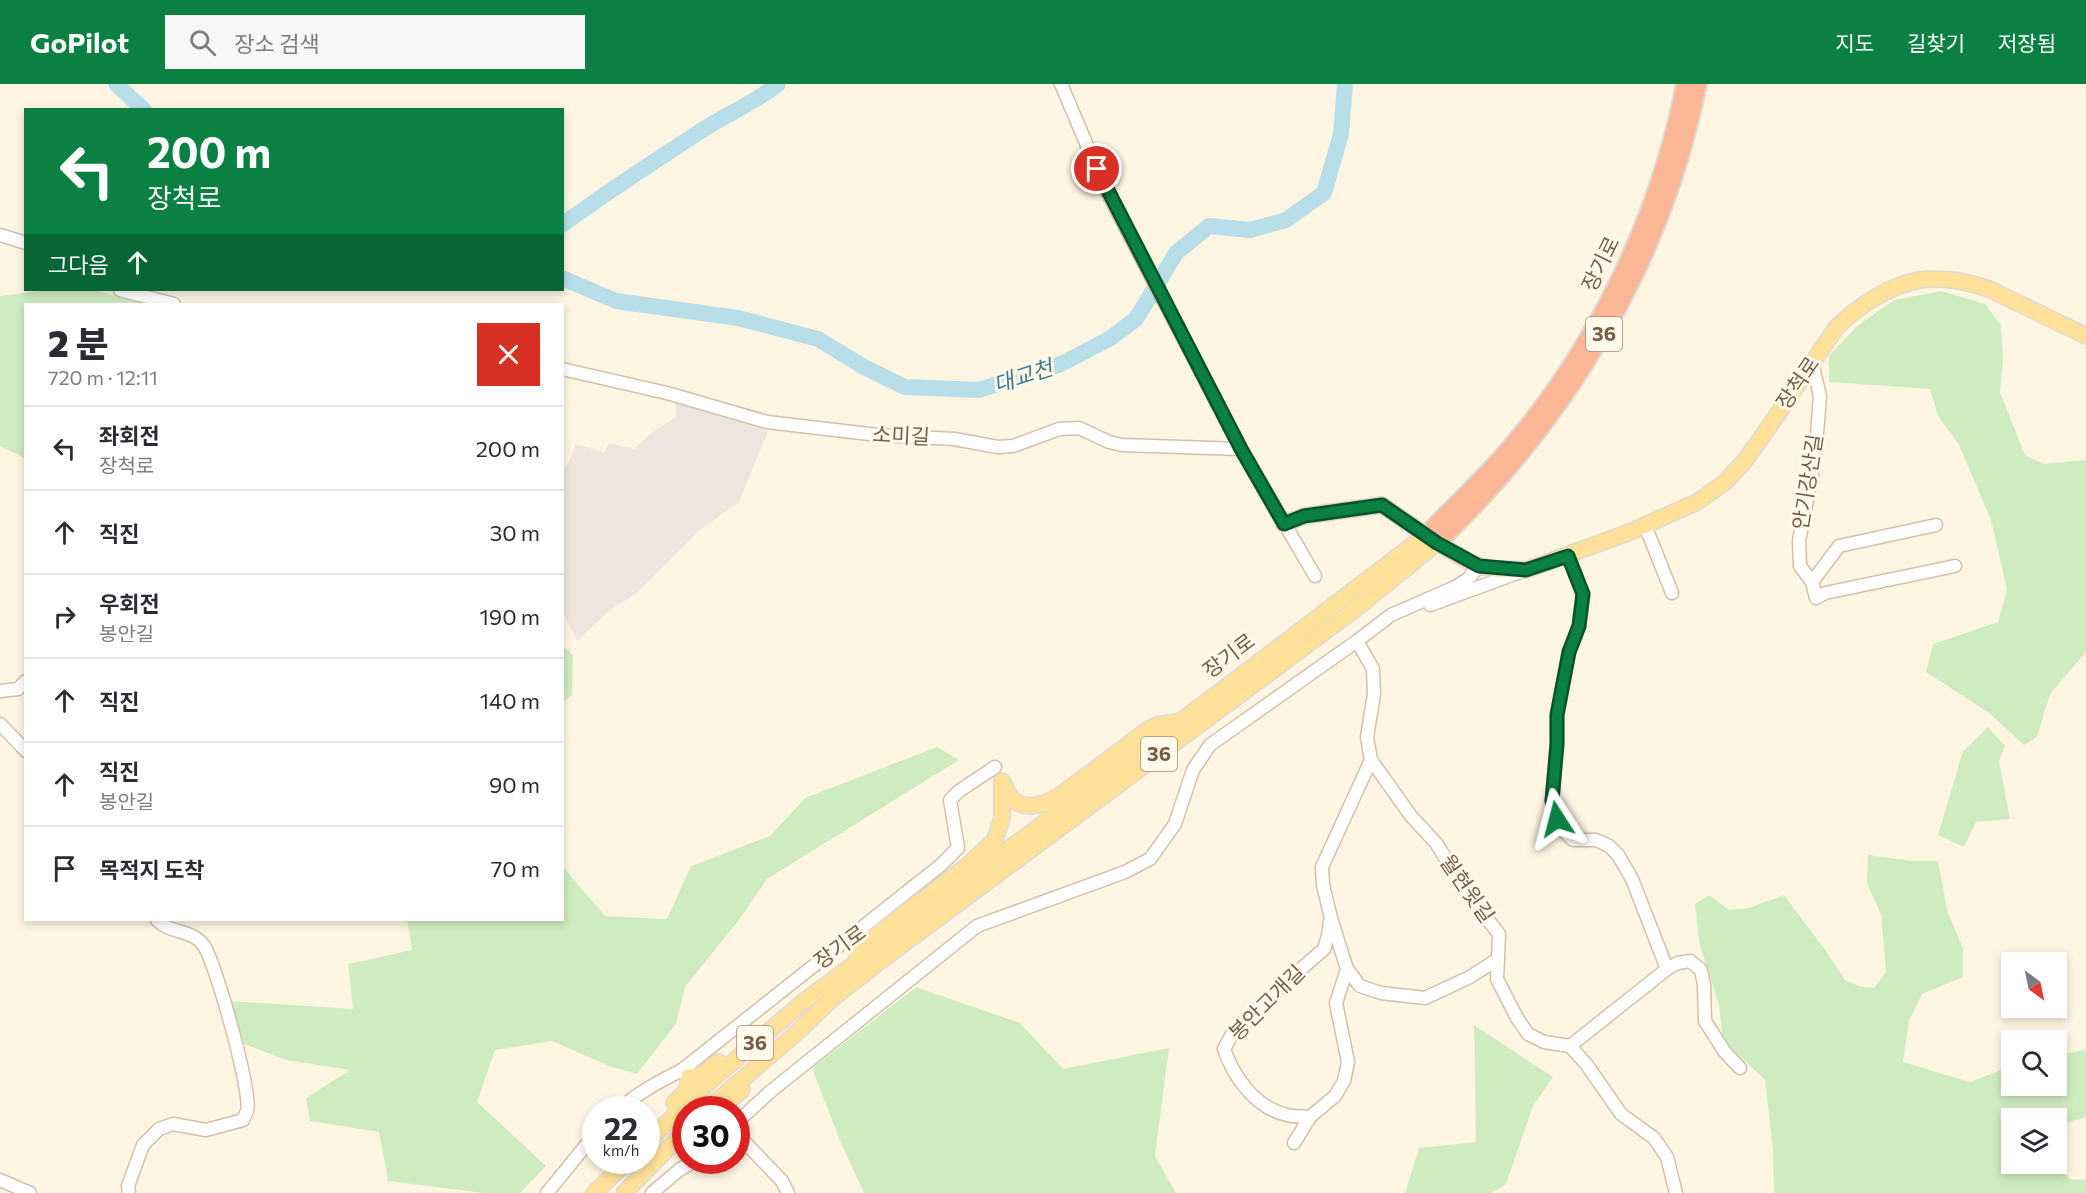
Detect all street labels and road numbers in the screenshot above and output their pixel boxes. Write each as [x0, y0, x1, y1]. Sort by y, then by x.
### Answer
street label: 장기로 [1576, 232, 1624, 295]
road number: 36 [1586, 317, 1622, 351]
street label: 장척로 [1770, 351, 1823, 413]
street label: 소미길 [871, 421, 931, 449]
street label: 안기강산길 [1787, 432, 1826, 531]
street label: 장기로 [1197, 627, 1259, 682]
road number: 36 [1141, 737, 1177, 771]
street label: 월현윗길 [1436, 849, 1501, 927]
street label: 장기로 [808, 919, 870, 973]
street label: 봉안고개길 [1223, 959, 1309, 1045]
road number: 36 [737, 1026, 773, 1060]

